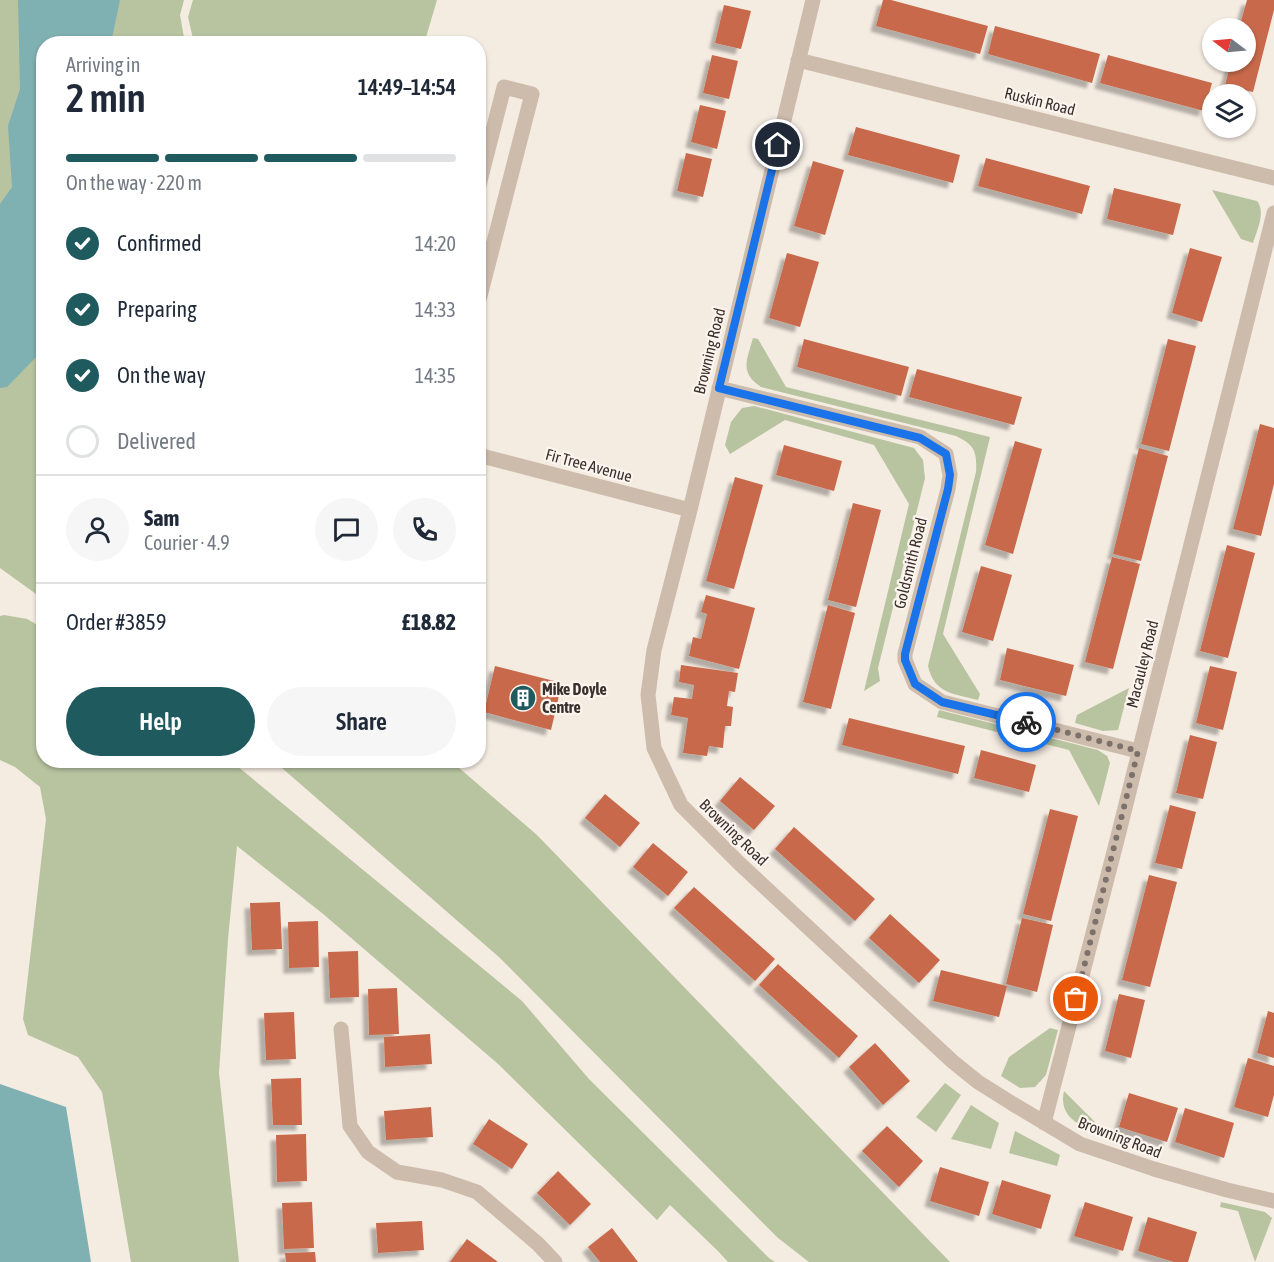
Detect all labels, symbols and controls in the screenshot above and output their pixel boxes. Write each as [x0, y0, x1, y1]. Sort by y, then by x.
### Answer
north arrow [1202, 18, 1256, 72]
map controls [1202, 18, 1256, 138]
text: Arriving in [66, 53, 140, 76]
text: 14:49–14:54 [358, 74, 456, 100]
text: 2 min [66, 76, 146, 120]
street label: Ruskin Road [1003, 84, 1077, 118]
button: layers [1202, 84, 1256, 138]
pin [752, 119, 803, 170]
icon: home [761, 128, 794, 161]
text: On the way · 220 m [66, 171, 202, 194]
icon: check [66, 227, 99, 260]
text: Confirmed [117, 230, 202, 256]
text: 14:20 [415, 232, 456, 255]
icon: check [66, 293, 99, 326]
text: Preparing [117, 296, 197, 322]
text: 14:33 [415, 298, 456, 321]
street label: Browning Road [690, 306, 729, 396]
icon: check [66, 359, 99, 392]
text: On the way [117, 362, 206, 388]
text: 14:35 [415, 364, 456, 387]
text: Delivered [117, 428, 196, 454]
street label: Fir Tree Avenue [544, 445, 634, 485]
button: person [66, 498, 129, 561]
button: chat [315, 498, 378, 561]
button: phone [393, 498, 456, 561]
text: Sam [144, 505, 179, 531]
street label: Goldsmith Road [890, 515, 930, 611]
text: Courier · 4.9 [144, 531, 230, 554]
text: Order #3859 [66, 609, 166, 635]
text: £18.82 [401, 609, 456, 635]
street label: Macauley Road [1122, 618, 1163, 710]
place label: Mike Doyle Centre [542, 680, 607, 716]
building icon: Mike Doyle Centre [508, 683, 538, 713]
button: Help [66, 687, 255, 756]
button: Share [267, 687, 456, 756]
courier [996, 692, 1056, 752]
icon: bike [1010, 706, 1043, 739]
street label: Browning Road [695, 795, 772, 870]
pin [1050, 973, 1101, 1024]
icon: bag [1059, 982, 1092, 1015]
street label: Browning Road [1075, 1113, 1164, 1162]

